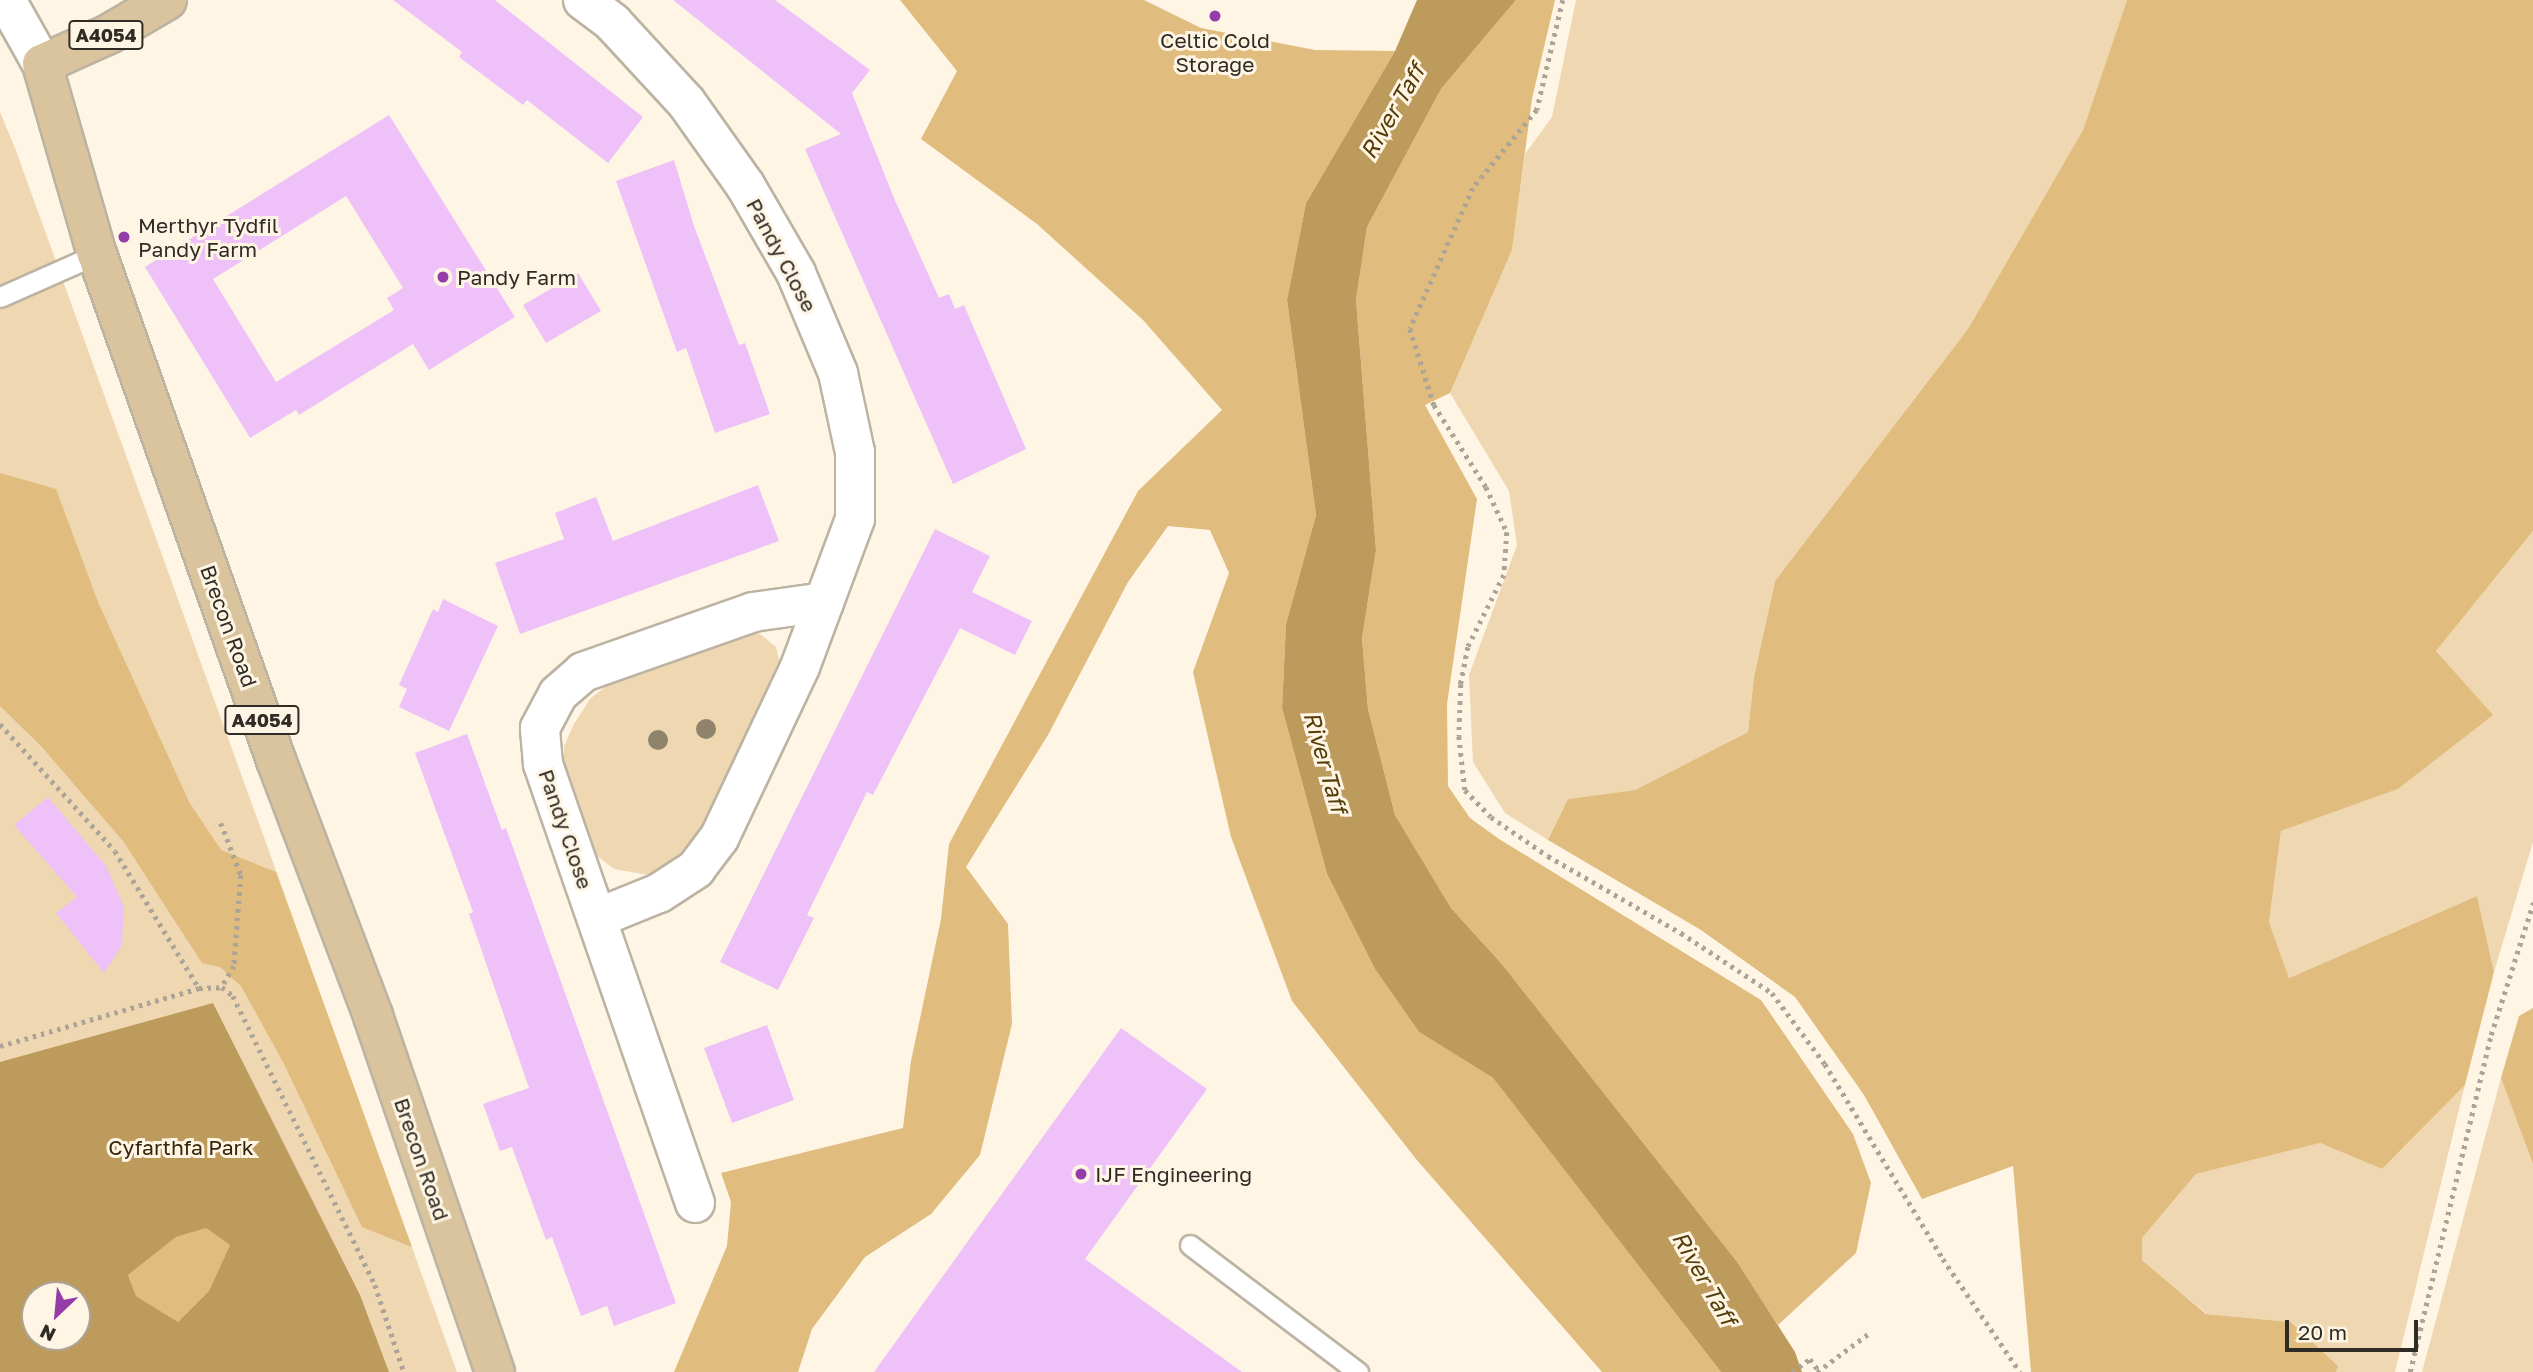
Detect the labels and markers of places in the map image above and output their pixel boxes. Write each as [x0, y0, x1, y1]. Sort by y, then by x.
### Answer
marker: Celtic Cold Storage [1207, 8, 1223, 24]
place label: Celtic Cold Storage [1160, 27, 1270, 77]
place label: Merthyr Tydfil Pandy Farm [138, 212, 279, 262]
marker: Merthyr Tydfil Pandy Farm [116, 229, 132, 245]
place label: Pandy Farm [457, 264, 576, 290]
marker: Pandy Farm [435, 269, 451, 285]
place label: IJF Engineering [1095, 1161, 1252, 1187]
marker: IJF Engineering [1073, 1166, 1089, 1182]

